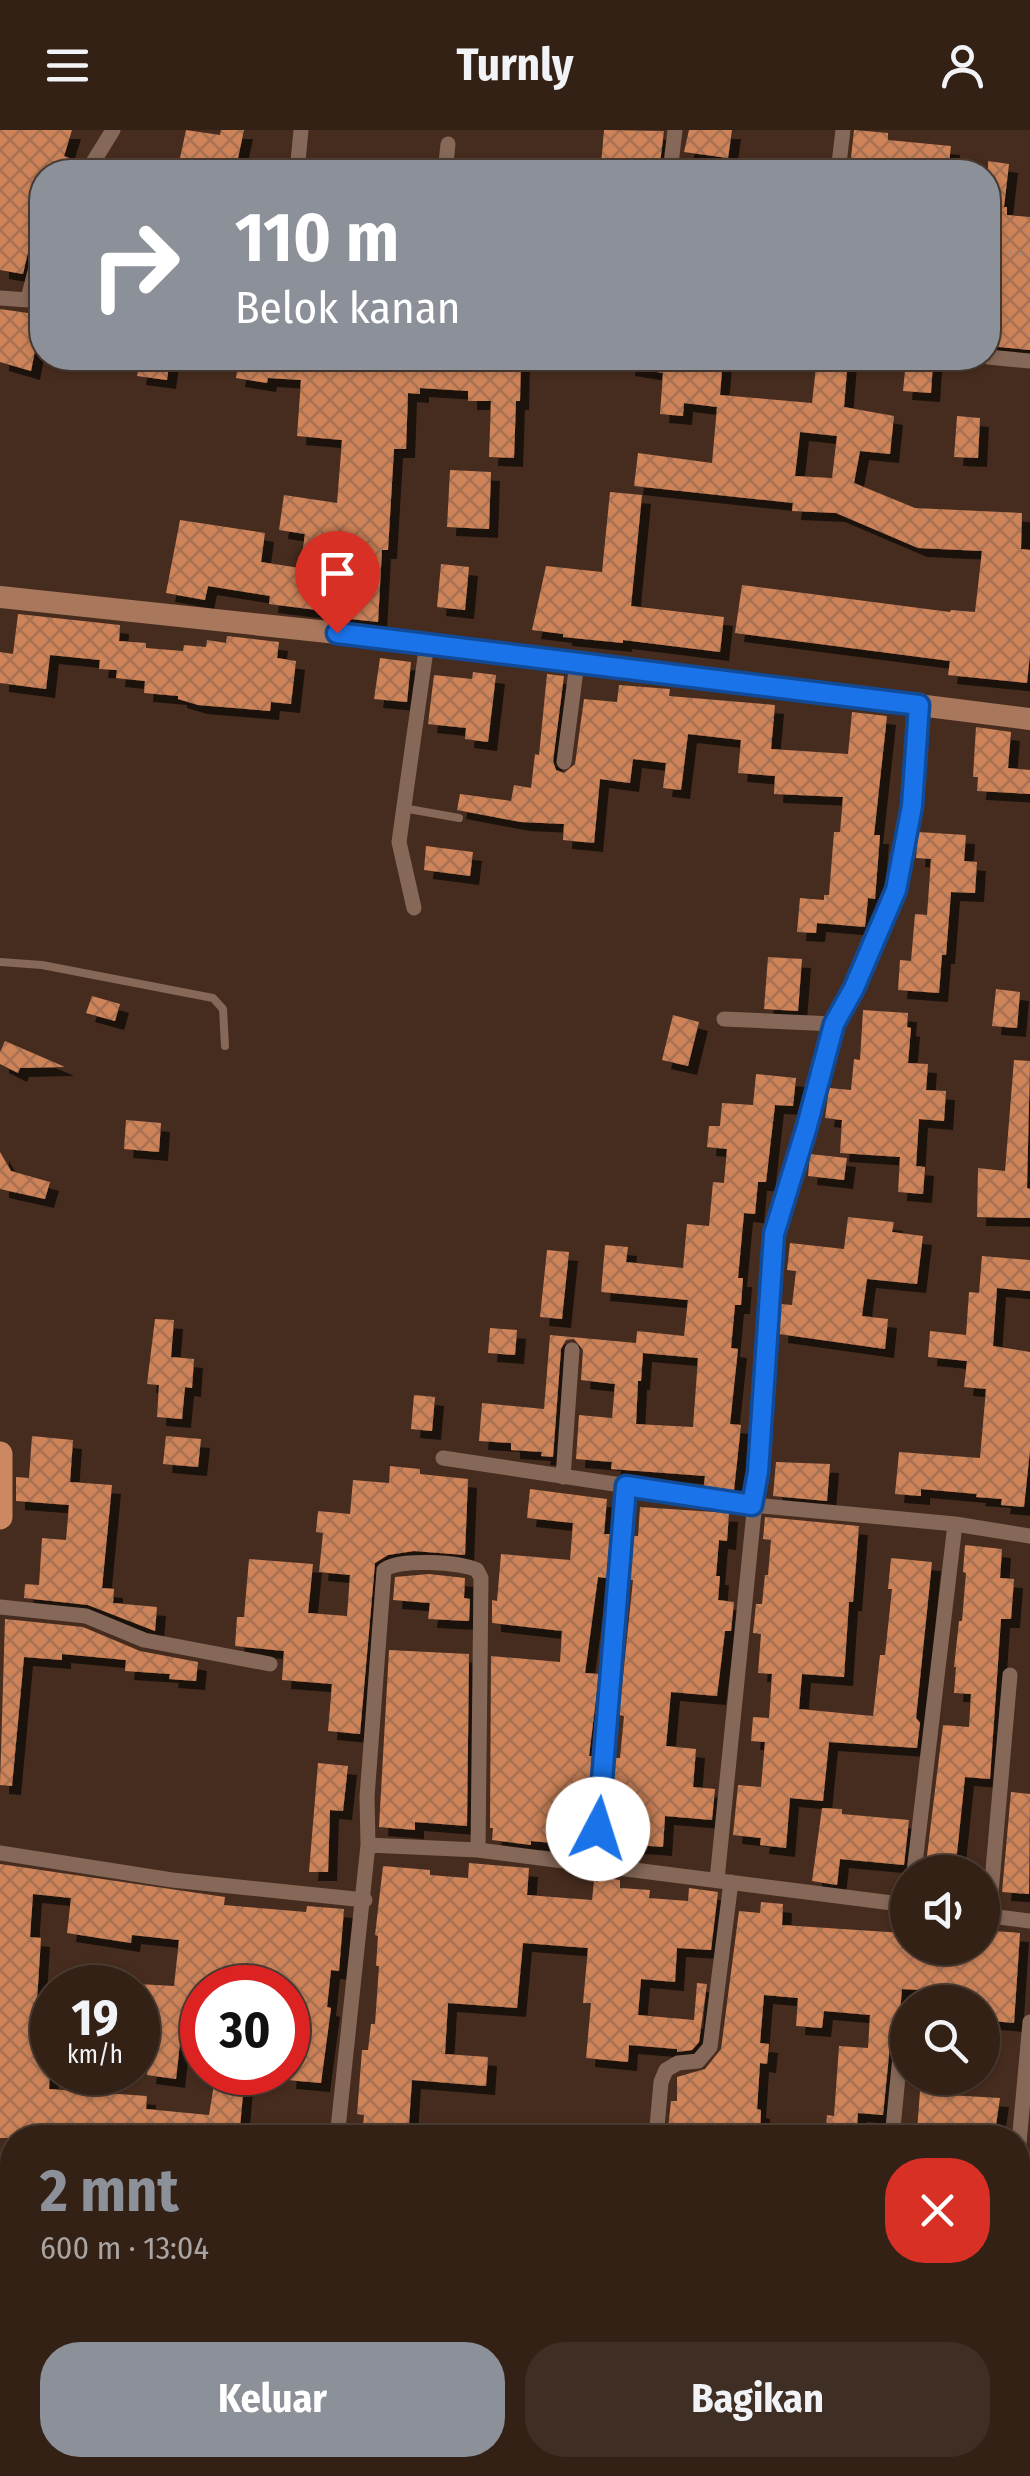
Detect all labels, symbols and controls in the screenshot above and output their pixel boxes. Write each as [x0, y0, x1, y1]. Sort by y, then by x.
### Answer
icon: menu [40, 38, 95, 93]
text: Turnly [457, 38, 573, 92]
icon: person [935, 38, 990, 93]
text: 110 m [235, 196, 399, 280]
icon: right [70, 200, 200, 330]
text: Belok kanan [235, 281, 461, 335]
pin [295, 531, 380, 634]
icon: arrive [310, 546, 365, 601]
position arrow [546, 1777, 650, 1881]
map controls [890, 1855, 1000, 2095]
button: sound [890, 1855, 1000, 1965]
speed limit sign: 30 [180, 1965, 310, 2095]
button: search [890, 1985, 1000, 2095]
text: 19 [71, 1988, 118, 2048]
text: km/h [67, 2040, 123, 2070]
text: 2 mnt [40, 2155, 179, 2227]
button: close [885, 2158, 990, 2263]
text: 600 m · 13:04 [40, 2229, 209, 2267]
button: Keluar [40, 2342, 505, 2457]
button: Bagikan [525, 2342, 990, 2457]

